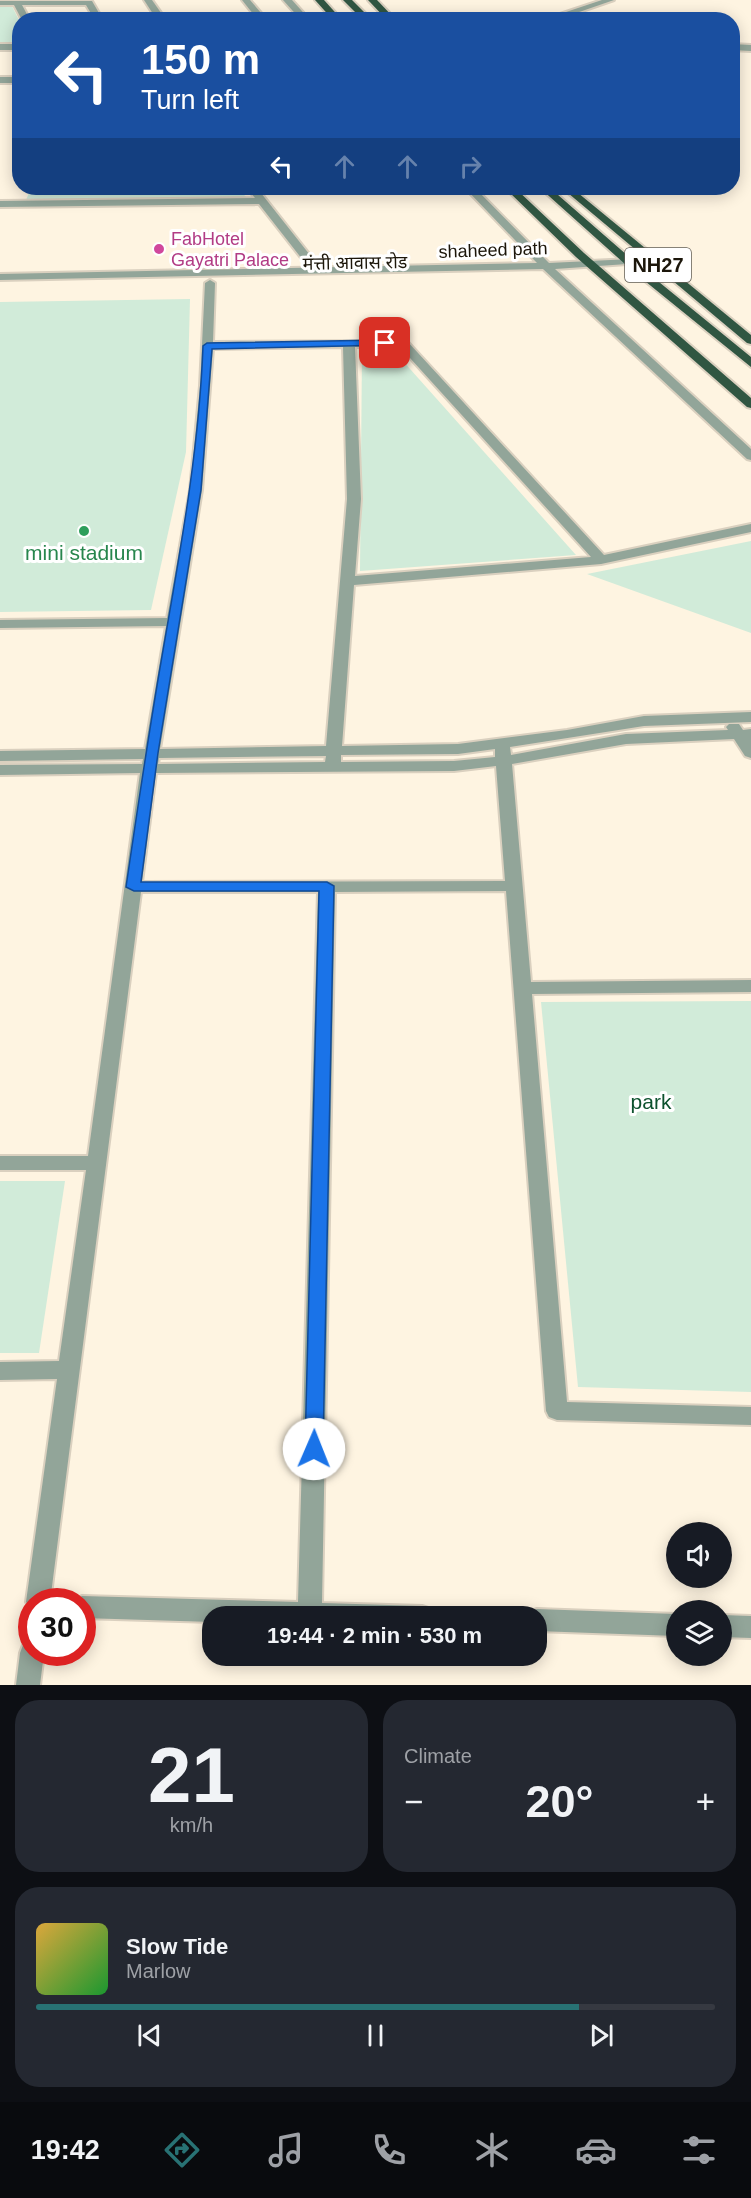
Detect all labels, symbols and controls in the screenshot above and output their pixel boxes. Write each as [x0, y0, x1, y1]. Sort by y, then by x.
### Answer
icon: left [42, 36, 120, 114]
text: 150 m [141, 36, 260, 83]
text: Turn left [141, 85, 239, 115]
icon: left [265, 150, 298, 183]
icon: ahead [328, 150, 361, 183]
icon: ahead [391, 150, 424, 183]
icon: right [454, 150, 487, 183]
place label: FabHotel Gayatri Palace [171, 229, 289, 270]
street label: shaheed path [438, 238, 548, 262]
marker: FabHotel Gayatri Palace [152, 242, 166, 256]
road number: NH27 [625, 248, 691, 282]
street label: मंत्ती आवास रोड [302, 252, 408, 274]
pin [359, 317, 410, 368]
icon: arrive [368, 326, 401, 359]
marker: mini stadium [77, 524, 91, 538]
place label: mini stadium [25, 541, 143, 564]
park label: park [631, 1090, 672, 1113]
position arrow [282, 1417, 346, 1481]
map controls [666, 1522, 732, 1666]
button: sound [666, 1522, 732, 1588]
speed limit sign: 30 [18, 1588, 96, 1666]
button: layers [666, 1600, 732, 1666]
text: 19:44 · 2 min · 530 m [267, 1623, 482, 1648]
text: 21 [148, 1731, 235, 1819]
text: Climate [404, 1745, 472, 1767]
text: 20° [525, 1776, 594, 1827]
text: − [404, 1783, 423, 1820]
text: + [696, 1783, 715, 1820]
text: km/h [170, 1814, 213, 1836]
text: Slow Tide [126, 1934, 228, 1959]
text: Marlow [126, 1960, 190, 1982]
icon: previous [133, 2019, 166, 2052]
icon: pause [359, 2019, 392, 2052]
icon: next [585, 2019, 618, 2052]
icon: directions [161, 2129, 203, 2171]
icon: music [265, 2129, 307, 2171]
icon: phone [368, 2129, 410, 2171]
icon: climate [471, 2129, 513, 2171]
icon: car [575, 2129, 617, 2171]
icon: filters [678, 2129, 720, 2171]
text: 19:42 [31, 2135, 100, 2165]

